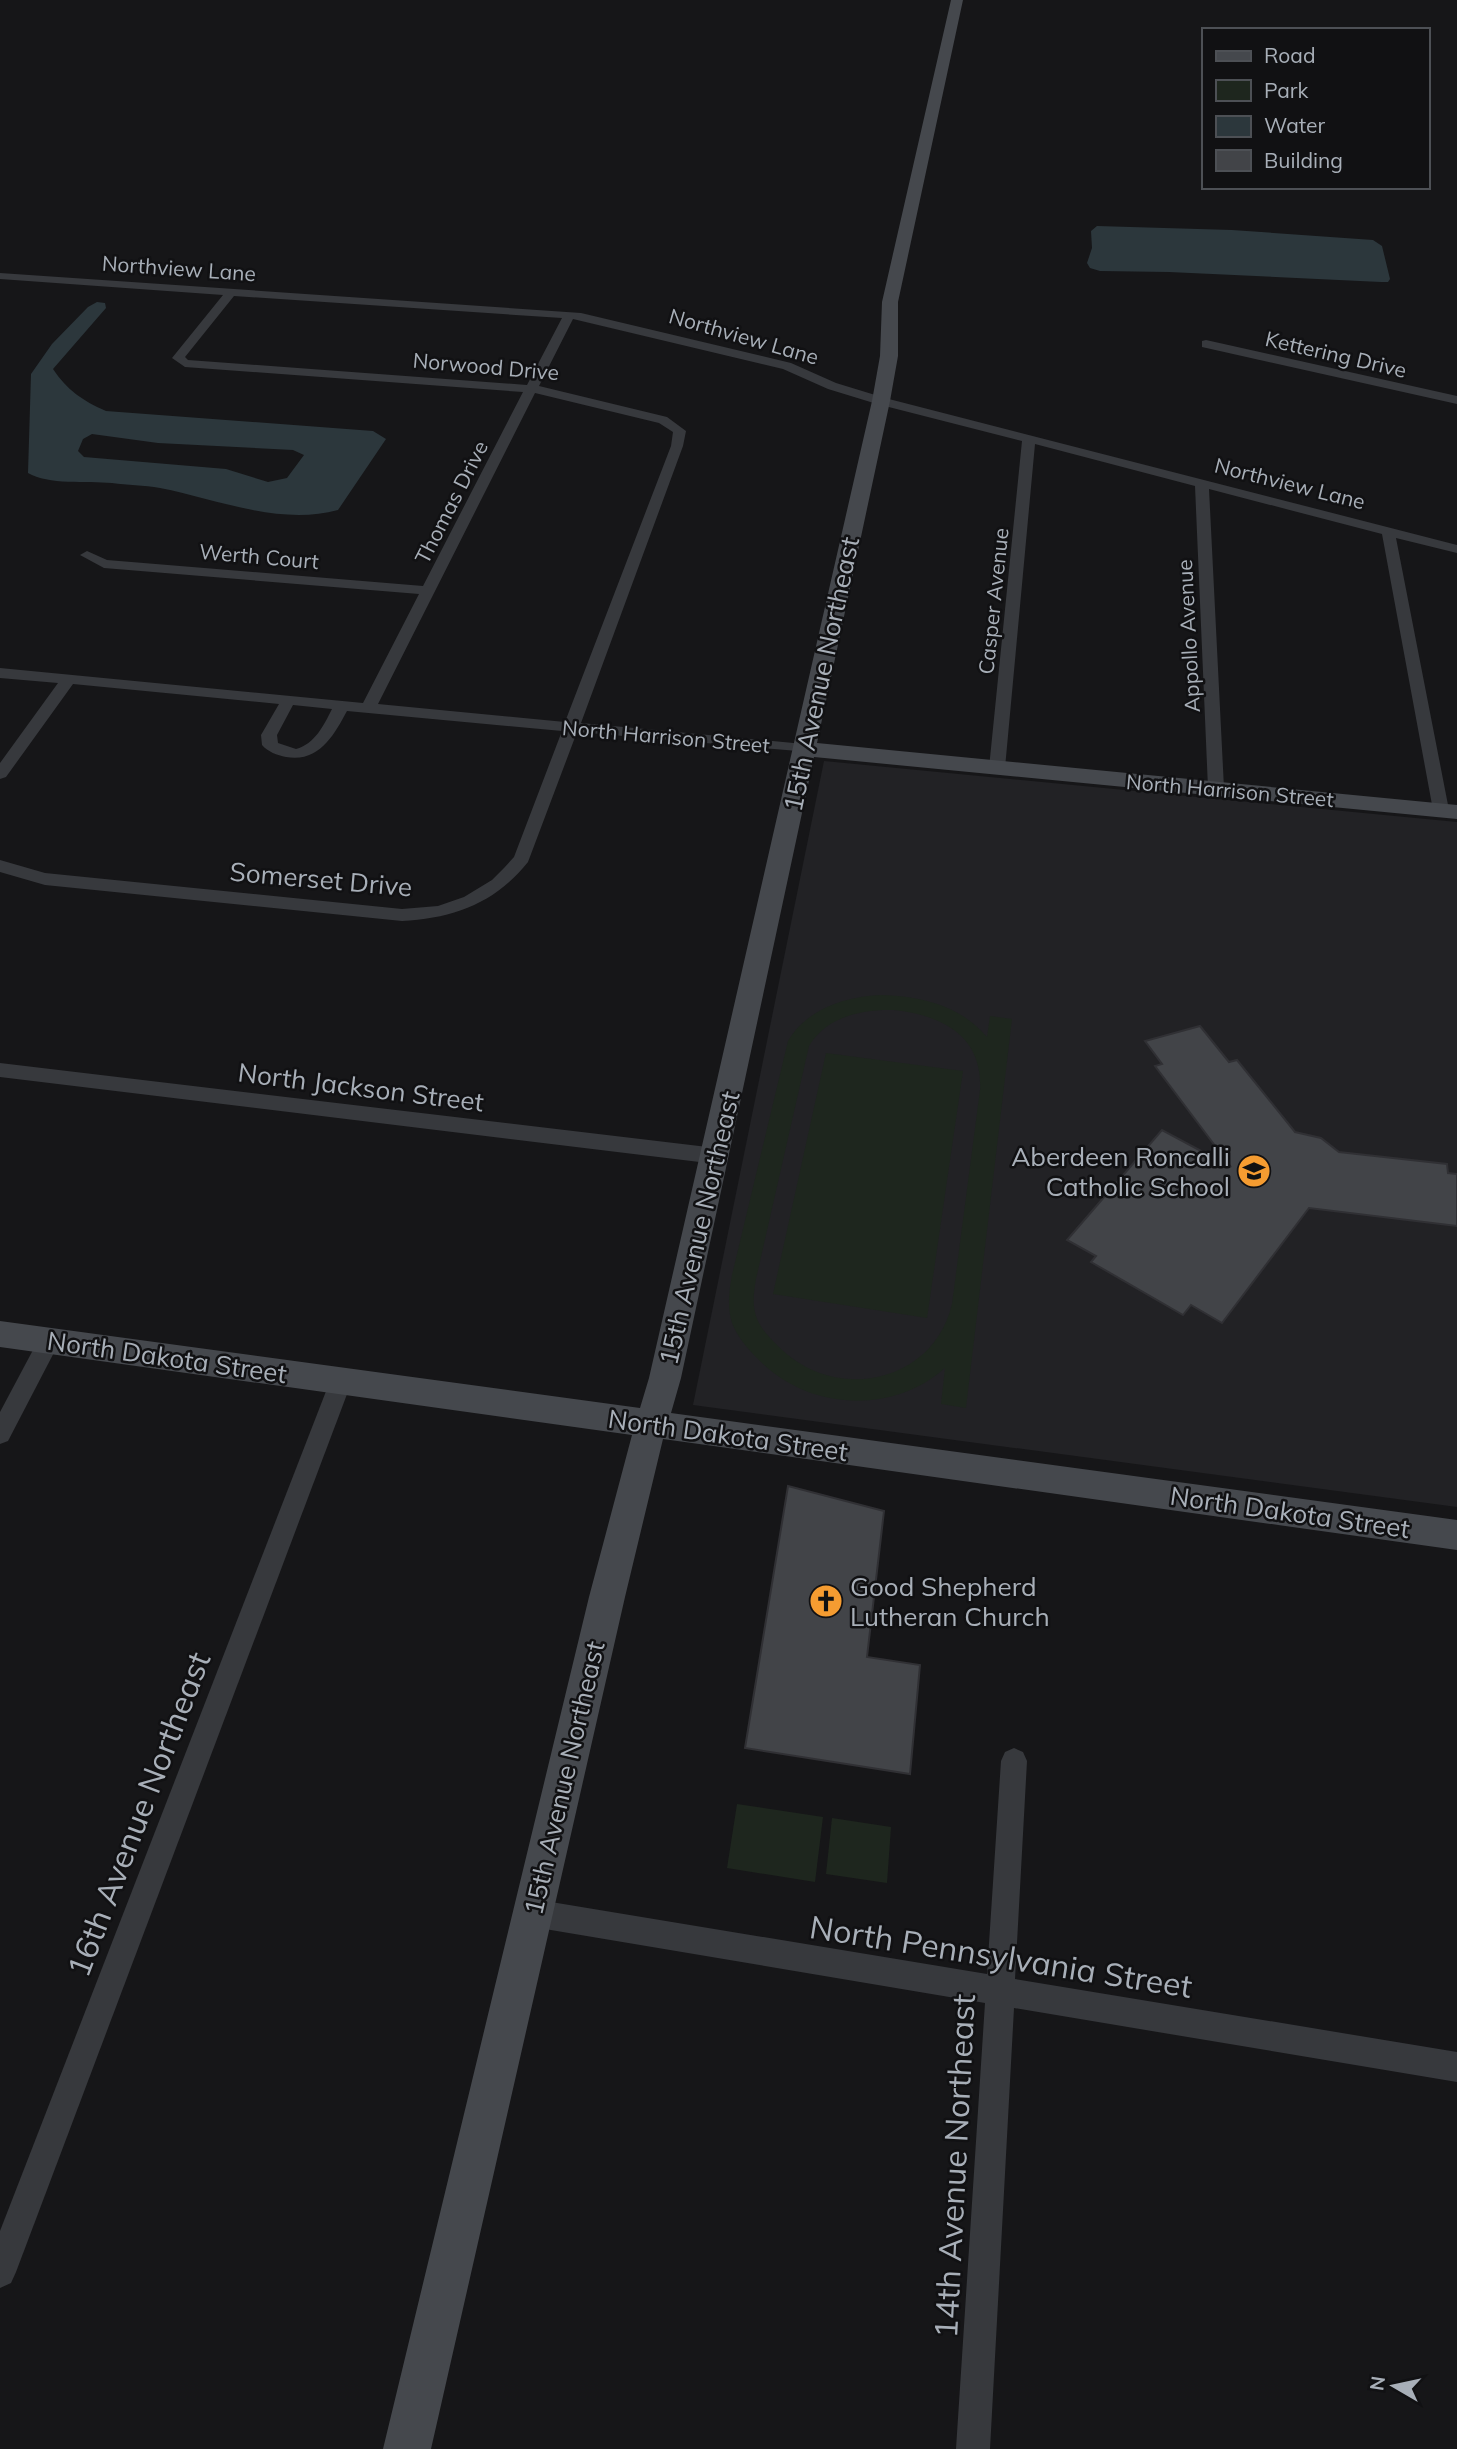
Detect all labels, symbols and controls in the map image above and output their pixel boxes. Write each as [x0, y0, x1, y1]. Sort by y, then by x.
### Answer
legend [1202, 28, 1429, 189]
text: Road [1264, 42, 1315, 68]
text: Park [1264, 77, 1308, 103]
text: Water [1264, 112, 1325, 138]
text: Building [1264, 147, 1343, 173]
street label: Northview Lane [101, 250, 257, 286]
street label: Northview Lane [666, 302, 822, 370]
street label: Kettering Drive [1263, 325, 1409, 383]
street label: Norwood Drive [412, 347, 560, 385]
street label: Thomas Drive [409, 436, 493, 568]
street label: Northview Lane [1212, 452, 1368, 514]
street label: Casper Avenue [972, 526, 1014, 676]
street label: 15th Avenue Northeast [776, 534, 866, 814]
street label: Werth Court [198, 538, 320, 574]
street label: Appollo Avenue [1171, 559, 1205, 713]
street label: North Harrison Street [561, 714, 771, 758]
street label: North Harrison Street [1125, 768, 1335, 812]
street label: Somerset Drive [228, 855, 414, 903]
street label: North Jackson Street [236, 1056, 486, 1118]
street label: 15th Avenue Northeast [651, 1088, 747, 1368]
place label: Aberdeen Roncalli Catholic School [1011, 1140, 1230, 1203]
school or university icon: Aberdeen Roncalli Catholic School [1235, 1152, 1273, 1190]
street label: North Dakota Street [45, 1324, 289, 1390]
street label: North Dakota Street [606, 1402, 850, 1468]
street label: North Dakota Street [1168, 1479, 1412, 1545]
place label: Good Shepherd Lutheran Church [850, 1570, 1050, 1633]
church icon: Good Shepherd Lutheran Church [807, 1582, 845, 1620]
street label: 15th Avenue Northeast [516, 1638, 612, 1918]
street label: 16th Avenue Northeast [58, 1646, 218, 1982]
street label: North Pennsylvania Street [807, 1906, 1195, 2006]
street label: 14th Avenue Northeast [925, 1993, 983, 2339]
north arrow [1359, 2351, 1429, 2421]
text: N [1364, 2374, 1390, 2392]

